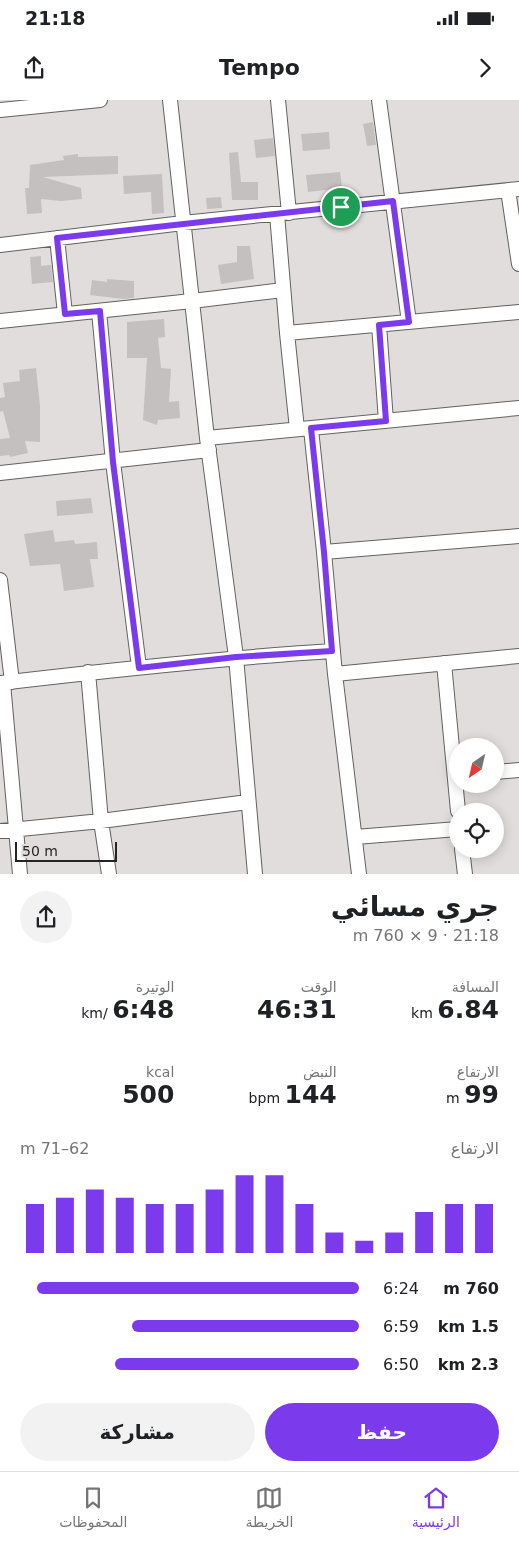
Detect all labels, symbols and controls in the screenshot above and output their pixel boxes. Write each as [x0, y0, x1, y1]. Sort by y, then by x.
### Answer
text: 21:18 [25, 7, 85, 29]
icon: share [20, 54, 48, 82]
icon: forward [471, 54, 499, 82]
text: Tempo [219, 55, 300, 80]
pin [320, 186, 362, 228]
icon: arrive [327, 193, 355, 221]
north arrow [449, 738, 504, 792]
map controls [449, 738, 504, 858]
button: locate [449, 803, 504, 858]
scale bar [15, 838, 118, 862]
text: 50 m [22, 843, 58, 859]
text: جري مسائي [331, 890, 499, 923]
button: share [20, 891, 72, 943]
text: 21:18 · 9 × 760 m [353, 926, 499, 945]
text: الوتيرة [136, 979, 174, 995]
text: الوقت [301, 979, 337, 995]
text: المسافة [452, 979, 499, 995]
text: 6:48 [112, 995, 174, 1024]
text: 46:31 [257, 995, 337, 1024]
text: 6.84 [437, 995, 499, 1024]
text: /km [81, 1005, 112, 1021]
text: km [411, 1005, 437, 1021]
text: kcal [146, 1064, 174, 1080]
text: النبض [303, 1064, 337, 1080]
text: الارتفاع [457, 1064, 499, 1080]
text: 500 [122, 1080, 174, 1109]
text: 144 [284, 1080, 337, 1109]
text: 99 [464, 1080, 499, 1109]
text: bpm [249, 1090, 284, 1106]
text: m [446, 1090, 464, 1106]
text: 62–71 m [20, 1139, 89, 1158]
text: الارتفاع [451, 1139, 499, 1158]
text: 6:24 [383, 1279, 419, 1298]
text: 760 m [443, 1279, 499, 1298]
text: 6:59 [383, 1317, 419, 1336]
text: 1.5 km [438, 1317, 499, 1336]
text: 6:50 [383, 1355, 419, 1374]
text: 2.3 km [438, 1355, 499, 1374]
button: مشاركة [20, 1403, 255, 1461]
button: حفظ [265, 1403, 499, 1461]
tab: المحفوظات [59, 1484, 127, 1530]
tab: الخريطة [246, 1484, 293, 1530]
tab: الرئيسية [412, 1484, 460, 1530]

